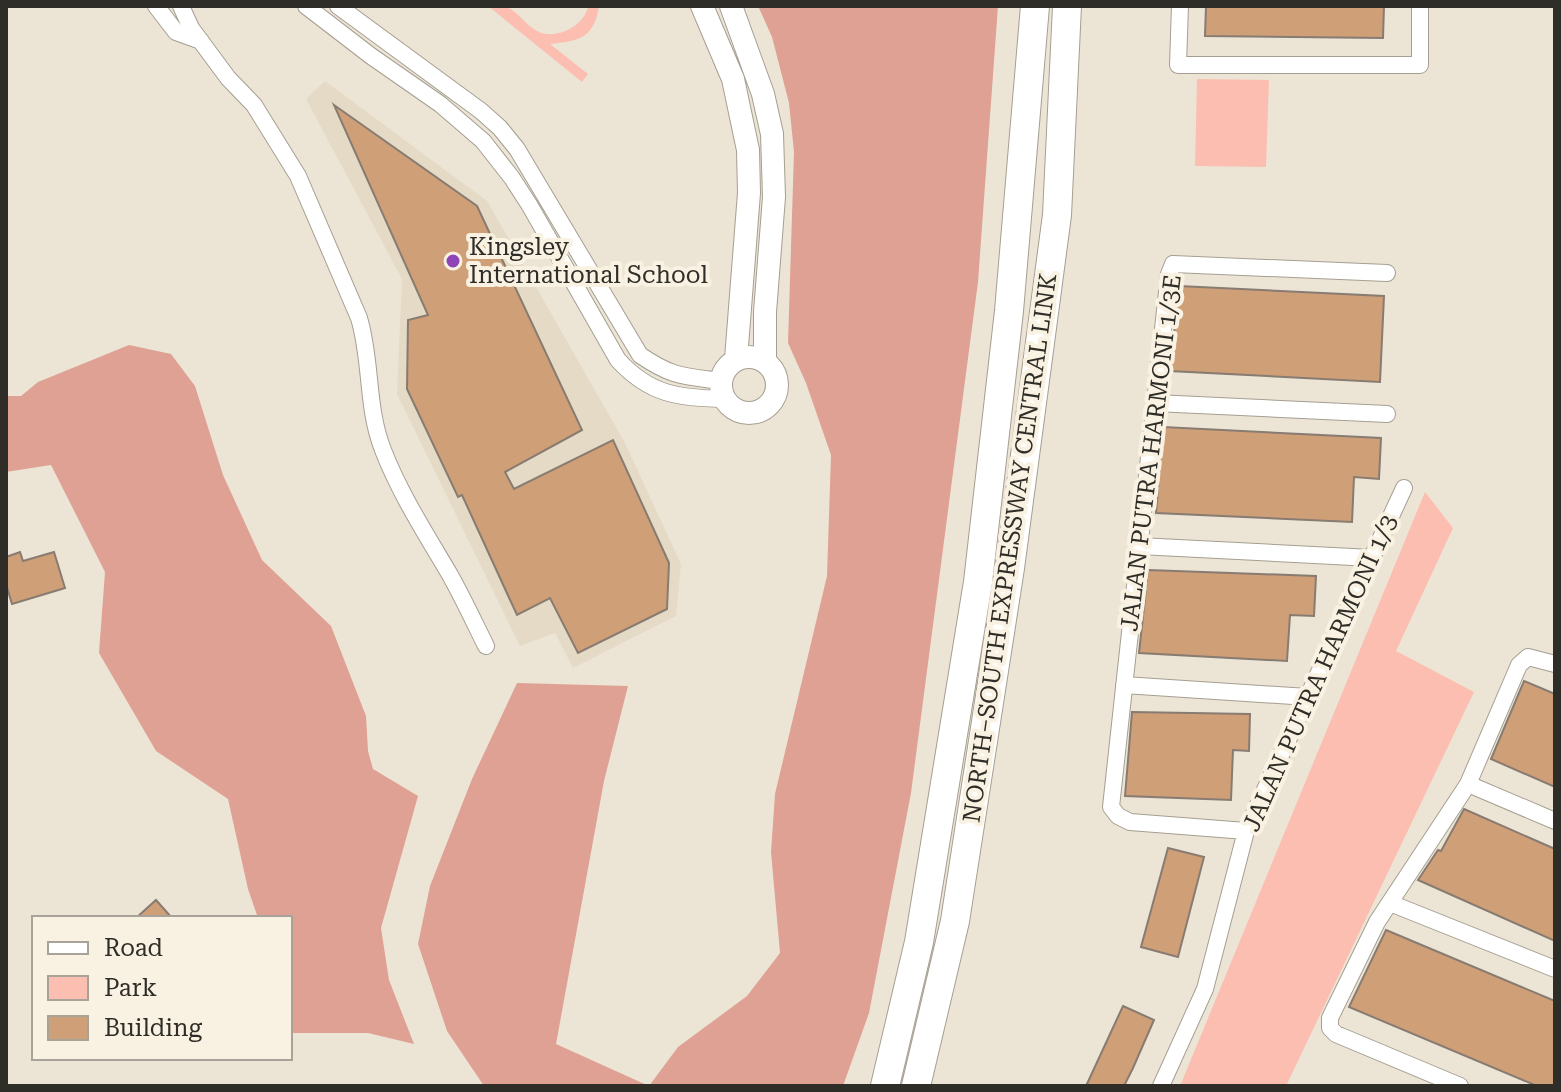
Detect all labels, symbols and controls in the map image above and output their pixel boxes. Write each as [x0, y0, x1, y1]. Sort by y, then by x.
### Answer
place label: Kingsley International School [469, 233, 708, 289]
marker: Kingsley International School [444, 252, 462, 270]
street label: NORTH–SOUTH EXPRESSWAY CENTRAL LINK [958, 271, 1063, 824]
street label: JALAN PUTRA HARMONI 1/3E [1115, 273, 1187, 633]
street label: JALAN PUTRA HARMONI 1/3 [1237, 510, 1403, 836]
legend [32, 916, 292, 1060]
text: Road [104, 934, 163, 962]
text: Park [104, 974, 157, 1002]
text: Building [104, 1014, 202, 1042]

